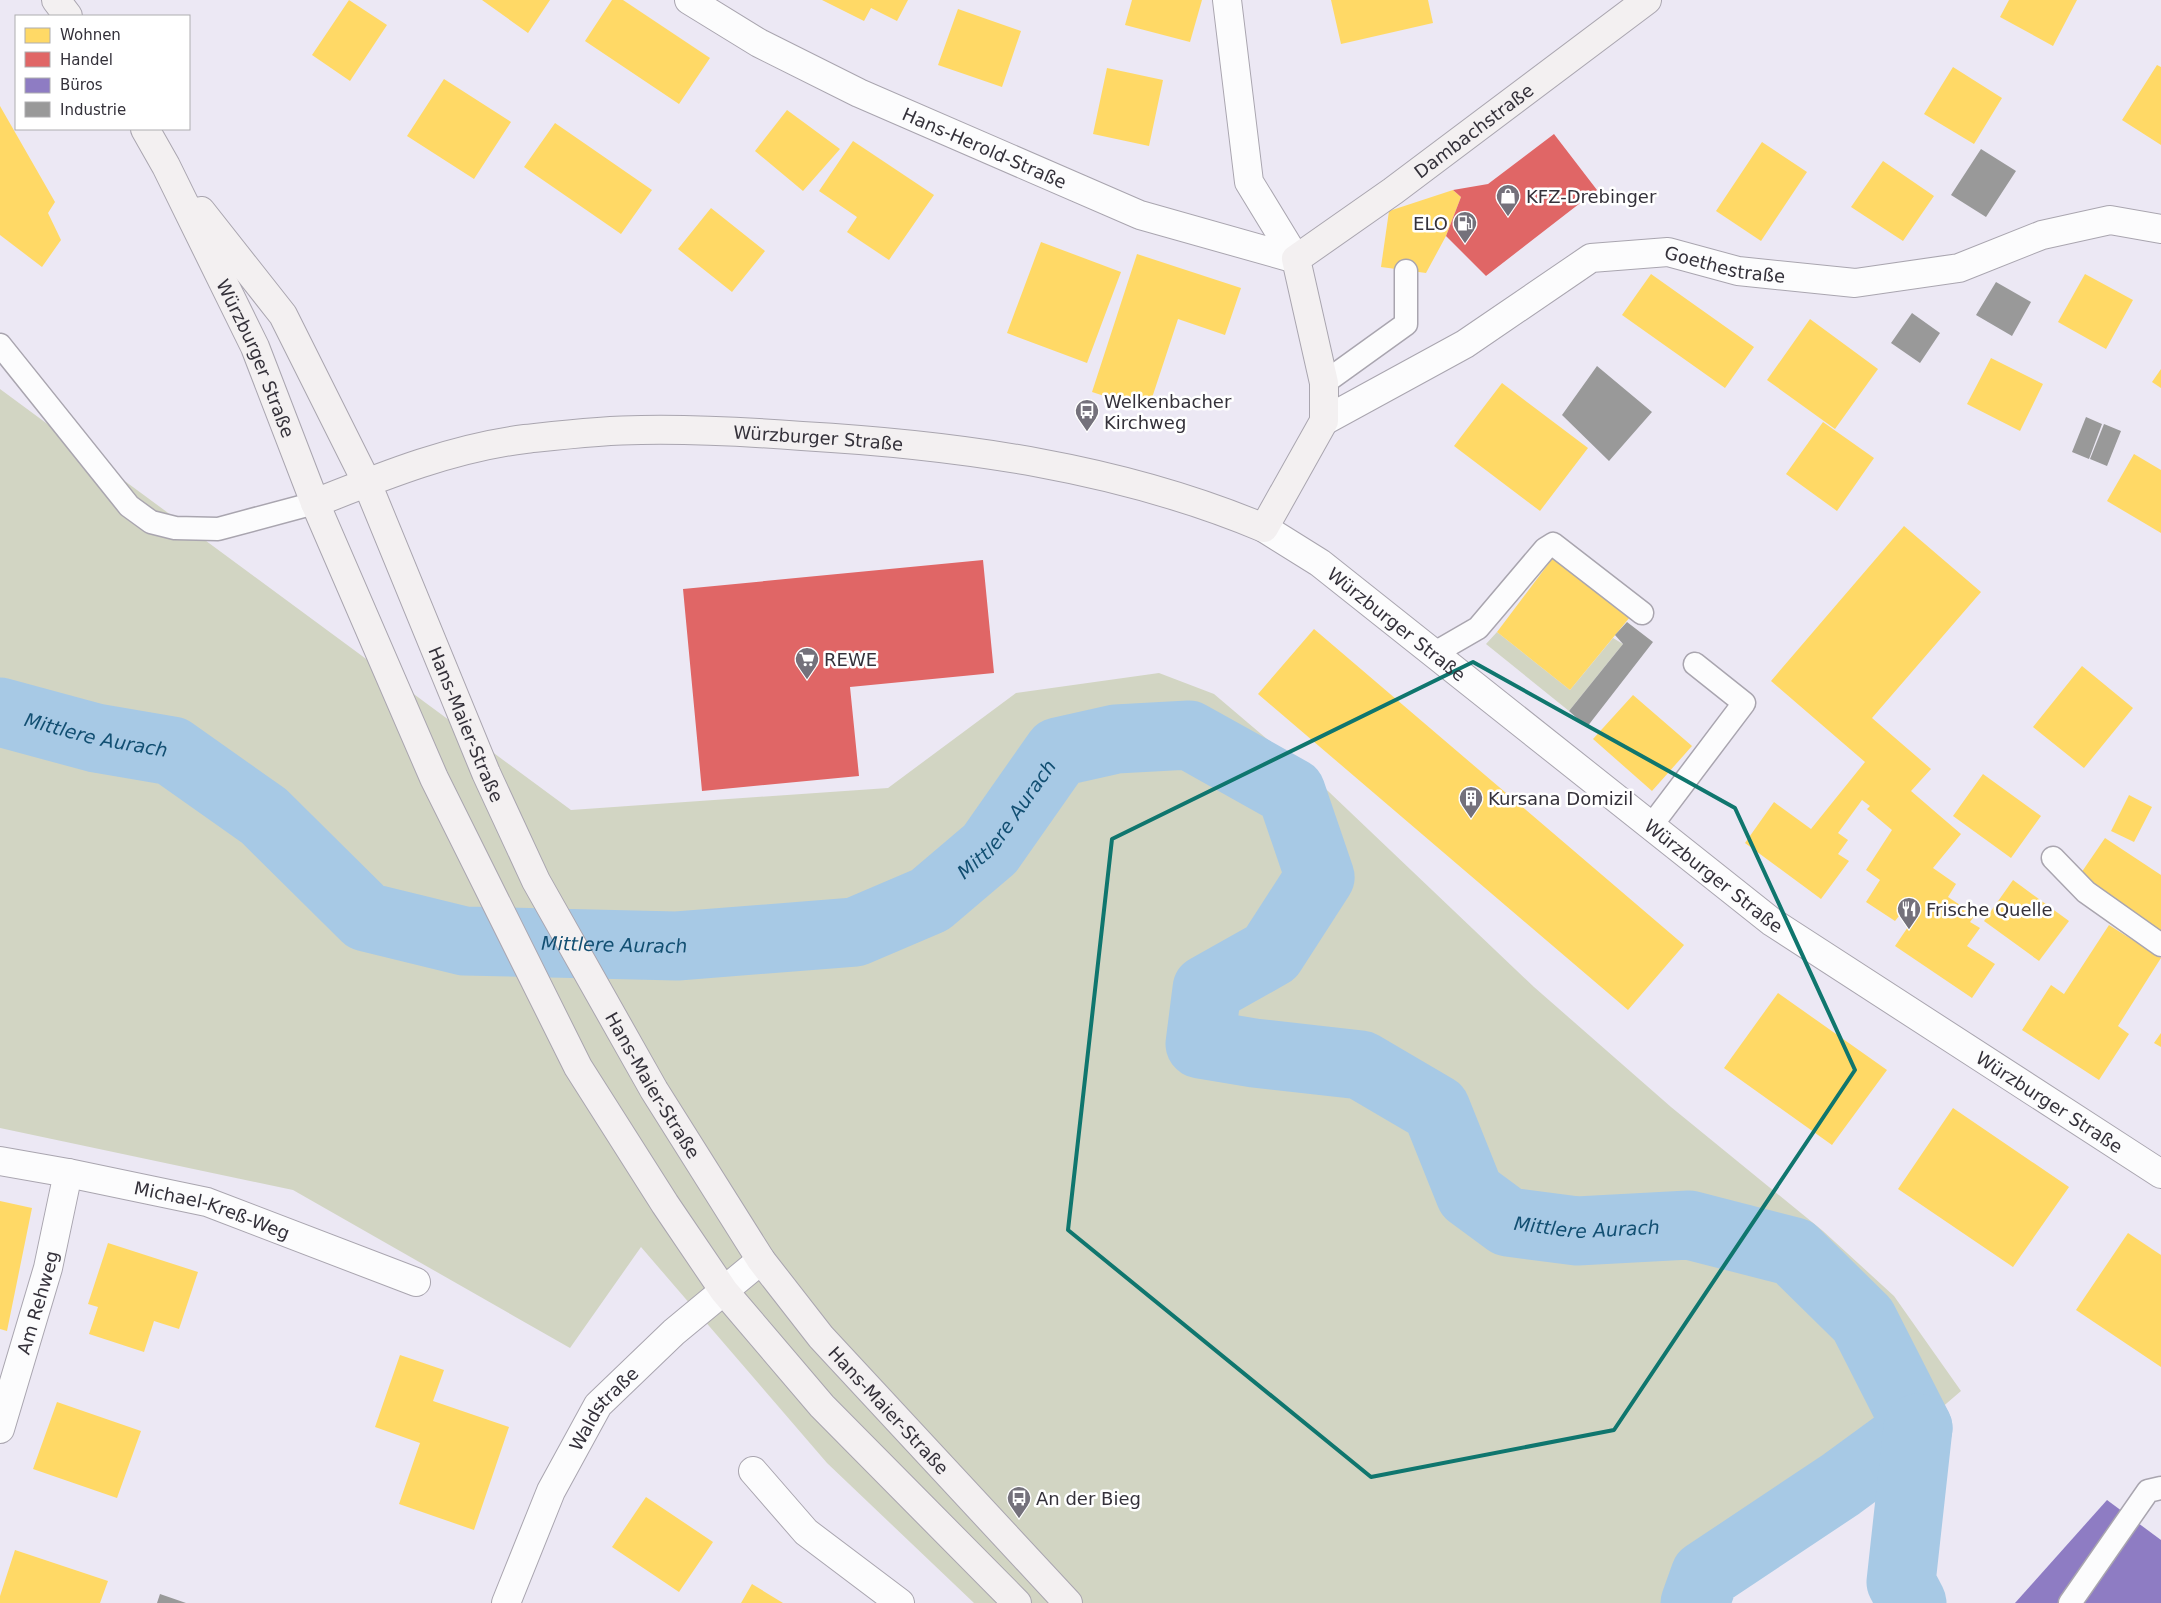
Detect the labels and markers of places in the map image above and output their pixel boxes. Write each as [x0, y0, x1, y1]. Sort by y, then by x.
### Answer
shop icon: KFZ-Drebinger [1495, 183, 1521, 217]
place label: KFZ-Drebinger [1526, 186, 1657, 207]
fuel station icon: ELO [1452, 210, 1478, 244]
place label: ELO [1413, 213, 1448, 234]
place label: Welkenbacher Kirchweg [1104, 391, 1232, 433]
bus stop icon: Welkenbacher Kirchweg [1074, 398, 1100, 432]
supermarket icon: REWE [794, 646, 820, 680]
place label: REWE [824, 649, 877, 670]
building icon: Kursana Domizil [1458, 785, 1484, 819]
place label: Kursana Domizil [1488, 788, 1633, 809]
restaurant icon: Frische Quelle [1896, 896, 1922, 930]
place label: Frische Quelle [1926, 899, 2053, 920]
bus stop icon: An der Bieg [1006, 1485, 1032, 1519]
place label: An der Bieg [1036, 1488, 1141, 1509]

